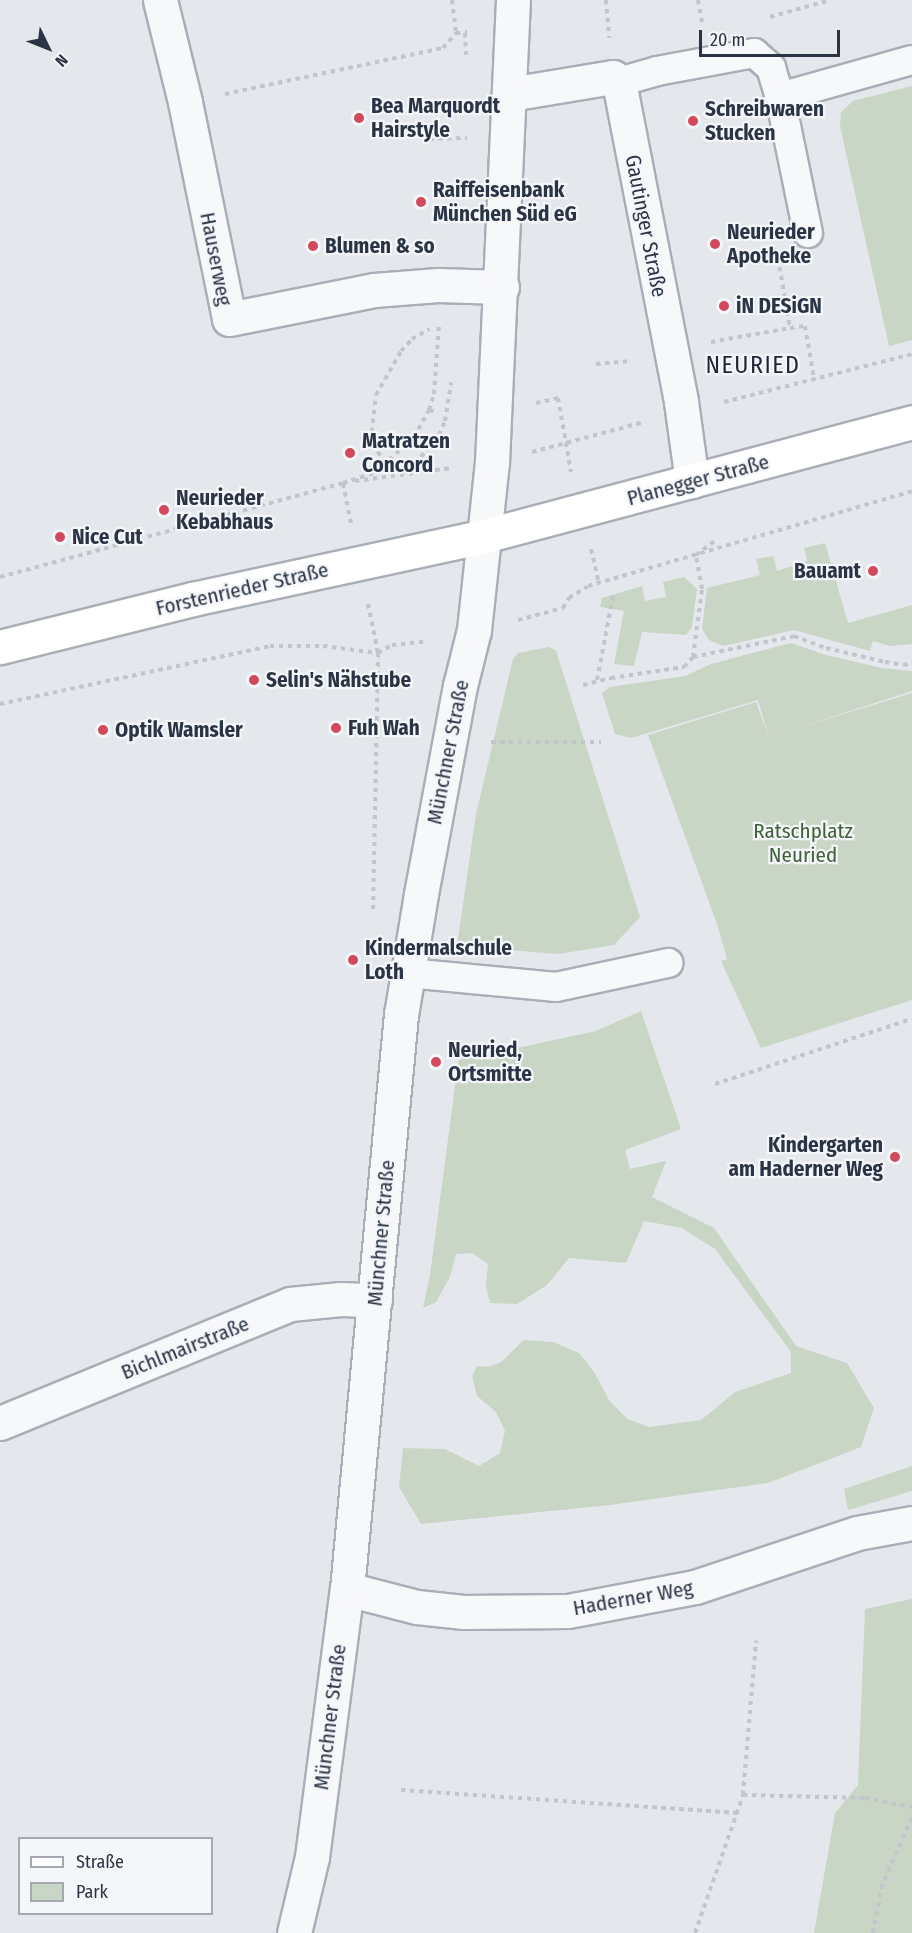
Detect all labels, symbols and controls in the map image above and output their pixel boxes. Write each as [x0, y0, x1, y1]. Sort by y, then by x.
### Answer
north arrow [18, 18, 78, 78]
scale bar [702, 18, 843, 56]
text: 20 m [710, 29, 745, 51]
text: N [51, 51, 72, 71]
place label: Bea Marquordt Hairstyle [371, 93, 500, 143]
place label: Schreibwaren Stucken [705, 96, 824, 146]
marker: Bea Marquordt Hairstyle [352, 111, 366, 125]
marker: Schreibwaren Stucken [686, 114, 700, 128]
street label: Gautinger Straße [620, 153, 672, 299]
place label: Raiffeisenbank München Süd eG [433, 177, 577, 227]
marker: Raiffeisenbank München Süd eG [414, 195, 428, 209]
street label: Hauserweg [195, 210, 237, 308]
place label: Neurieder Apotheke [727, 219, 815, 269]
place label: Blumen & so [325, 233, 435, 259]
marker: Neurieder Apotheke [708, 237, 722, 251]
marker: Blumen & so [306, 239, 320, 253]
place label: iN DESiGN [736, 293, 822, 319]
marker: iN DESiGN [717, 299, 731, 313]
district label: NEURIED [705, 352, 801, 380]
place label: Matratzen Concord [362, 428, 450, 478]
marker: Matratzen Concord [343, 446, 357, 460]
street label: Planegger Straße [624, 449, 772, 511]
place label: Neurieder Kebabhaus [176, 485, 273, 535]
marker: Neurieder Kebabhaus [157, 503, 171, 517]
place label: Nice Cut [72, 524, 143, 550]
marker: Nice Cut [53, 530, 67, 544]
street label: Forstenrieder Straße [153, 557, 331, 621]
place label: Bauamt [794, 558, 861, 584]
marker: Bauamt [866, 564, 880, 578]
place label: Selin's Nähstube [266, 667, 411, 693]
marker: Selin's Nähstube [247, 673, 261, 687]
street label: Münchner Straße [422, 678, 474, 826]
place label: Fuh Wah [348, 715, 420, 741]
place label: Optik Wamsler [115, 717, 243, 743]
marker: Fuh Wah [329, 721, 343, 735]
marker: Optik Wamsler [96, 723, 110, 737]
park label: Ratschplatz Neuried [753, 818, 853, 868]
place label: Kindermalschule Loth [365, 935, 512, 985]
marker: Kindermalschule Loth [346, 953, 360, 967]
place label: Neuried, Ortsmitte [448, 1037, 532, 1087]
marker: Neuried, Ortsmitte [429, 1055, 443, 1069]
place label: Kindergarten am Haderner Weg [729, 1132, 883, 1182]
marker: Kindergarten am Haderner Weg [888, 1150, 902, 1164]
street label: Münchner Straße [362, 1159, 400, 1307]
street label: Bichlmairstraße [117, 1311, 253, 1385]
street label: Haderner Weg [571, 1575, 695, 1621]
street label: Münchner Straße [309, 1643, 351, 1791]
legend [18, 1837, 213, 1915]
text: Straße [76, 1851, 124, 1873]
text: Park [76, 1881, 108, 1903]

